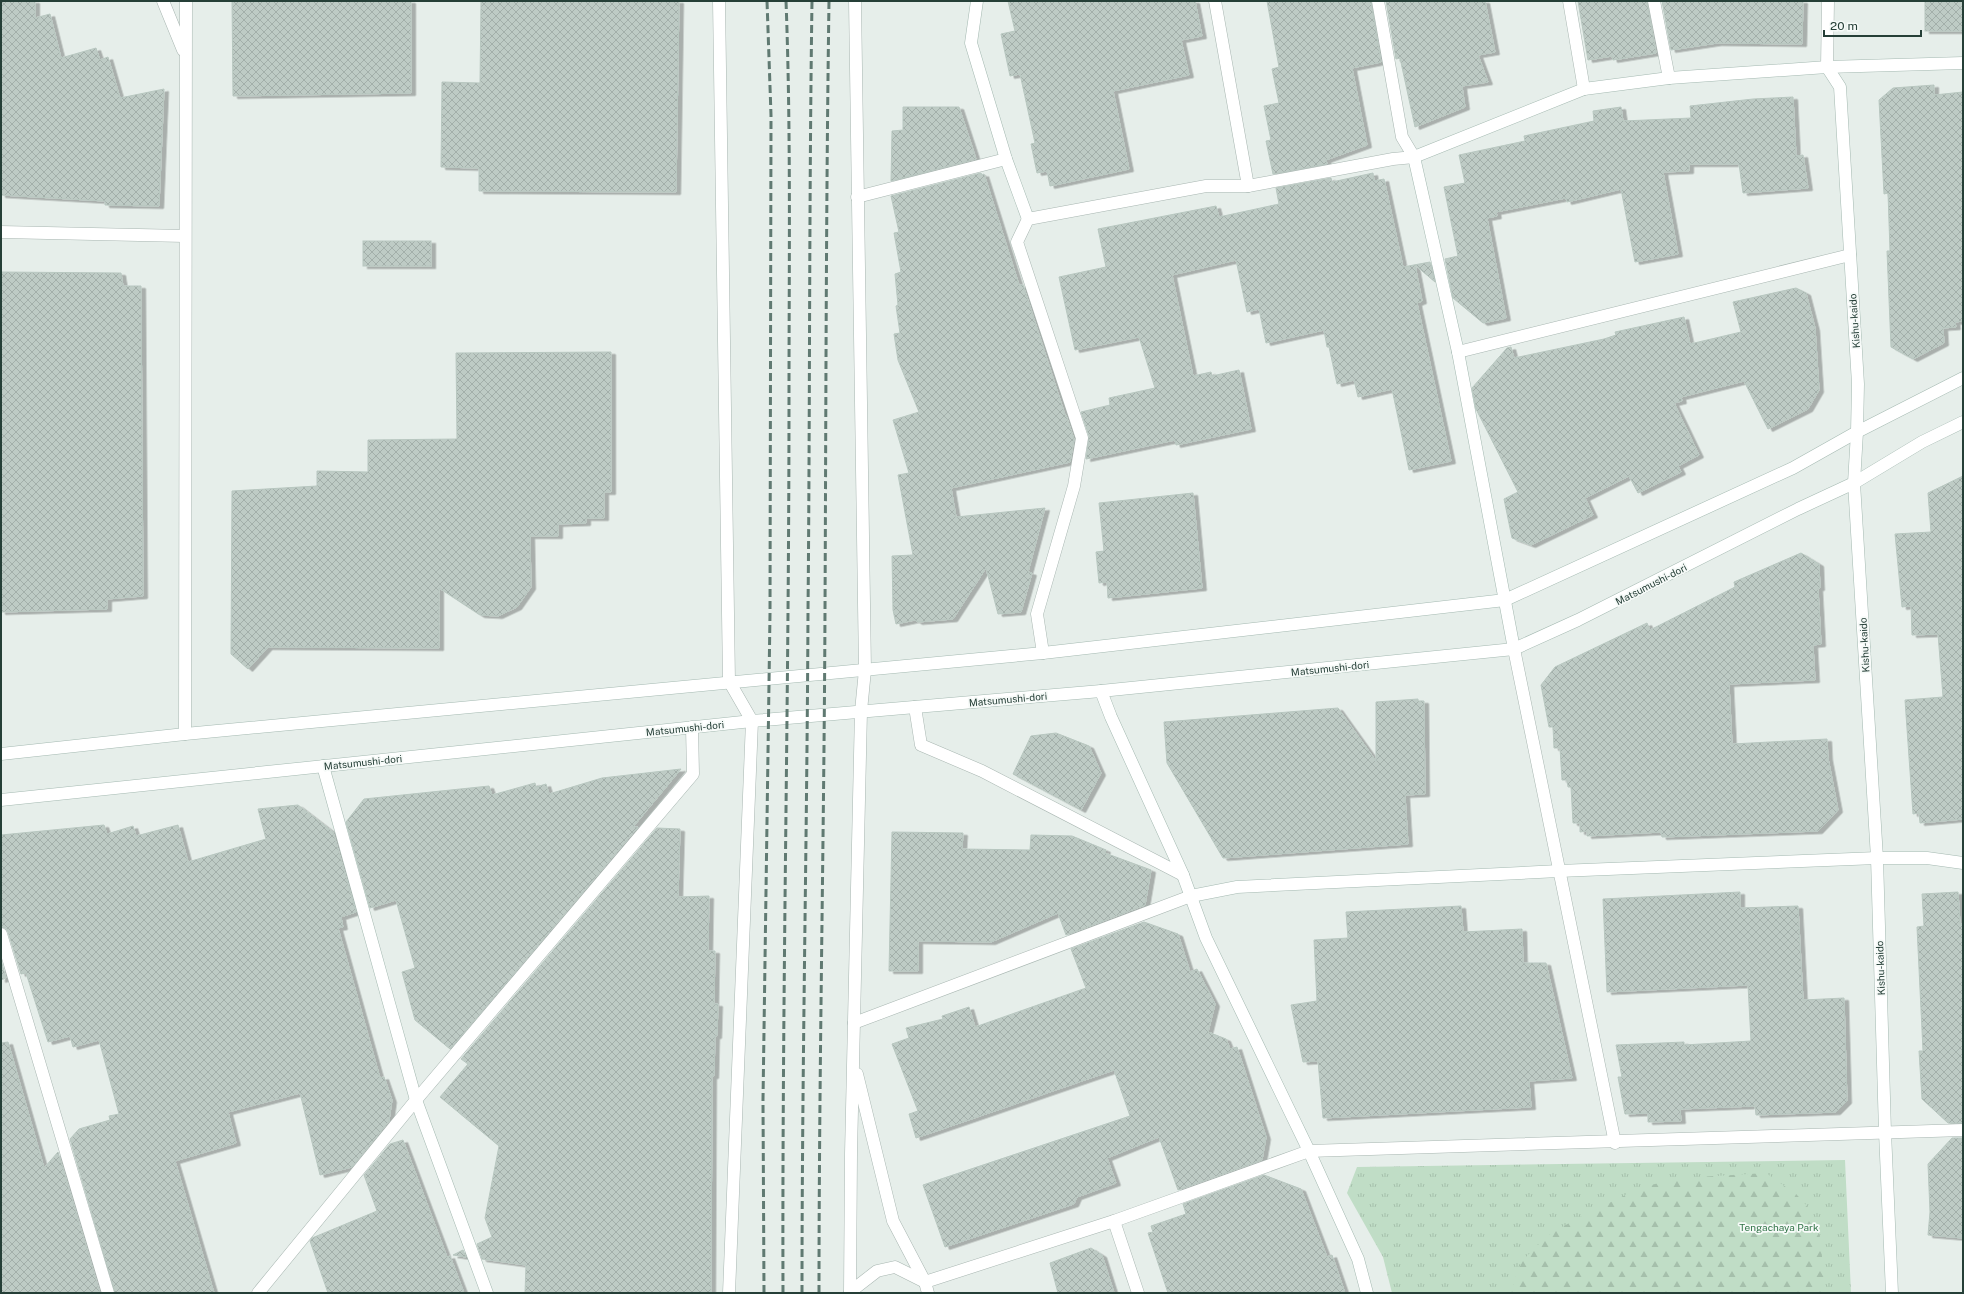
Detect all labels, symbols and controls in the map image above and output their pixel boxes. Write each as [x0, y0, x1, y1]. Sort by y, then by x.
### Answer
scale bar [1824, 12, 1921, 38]
text: 20 m [1830, 19, 1858, 33]
street label: Kishu-kaido [1846, 293, 1862, 349]
street label: Matsumushi-dori [1613, 561, 1689, 607]
street label: Kishu-kaido [1857, 617, 1871, 673]
street label: Matsumushi-dori [1290, 658, 1370, 678]
street label: Matsumushi-dori [968, 690, 1048, 708]
street label: Matsumushi-dori [645, 718, 725, 738]
street label: Matsumushi-dori [323, 752, 403, 772]
street label: Kishu-kaido [1873, 940, 1887, 996]
park label: Tengachaya Park [1739, 1221, 1819, 1233]

